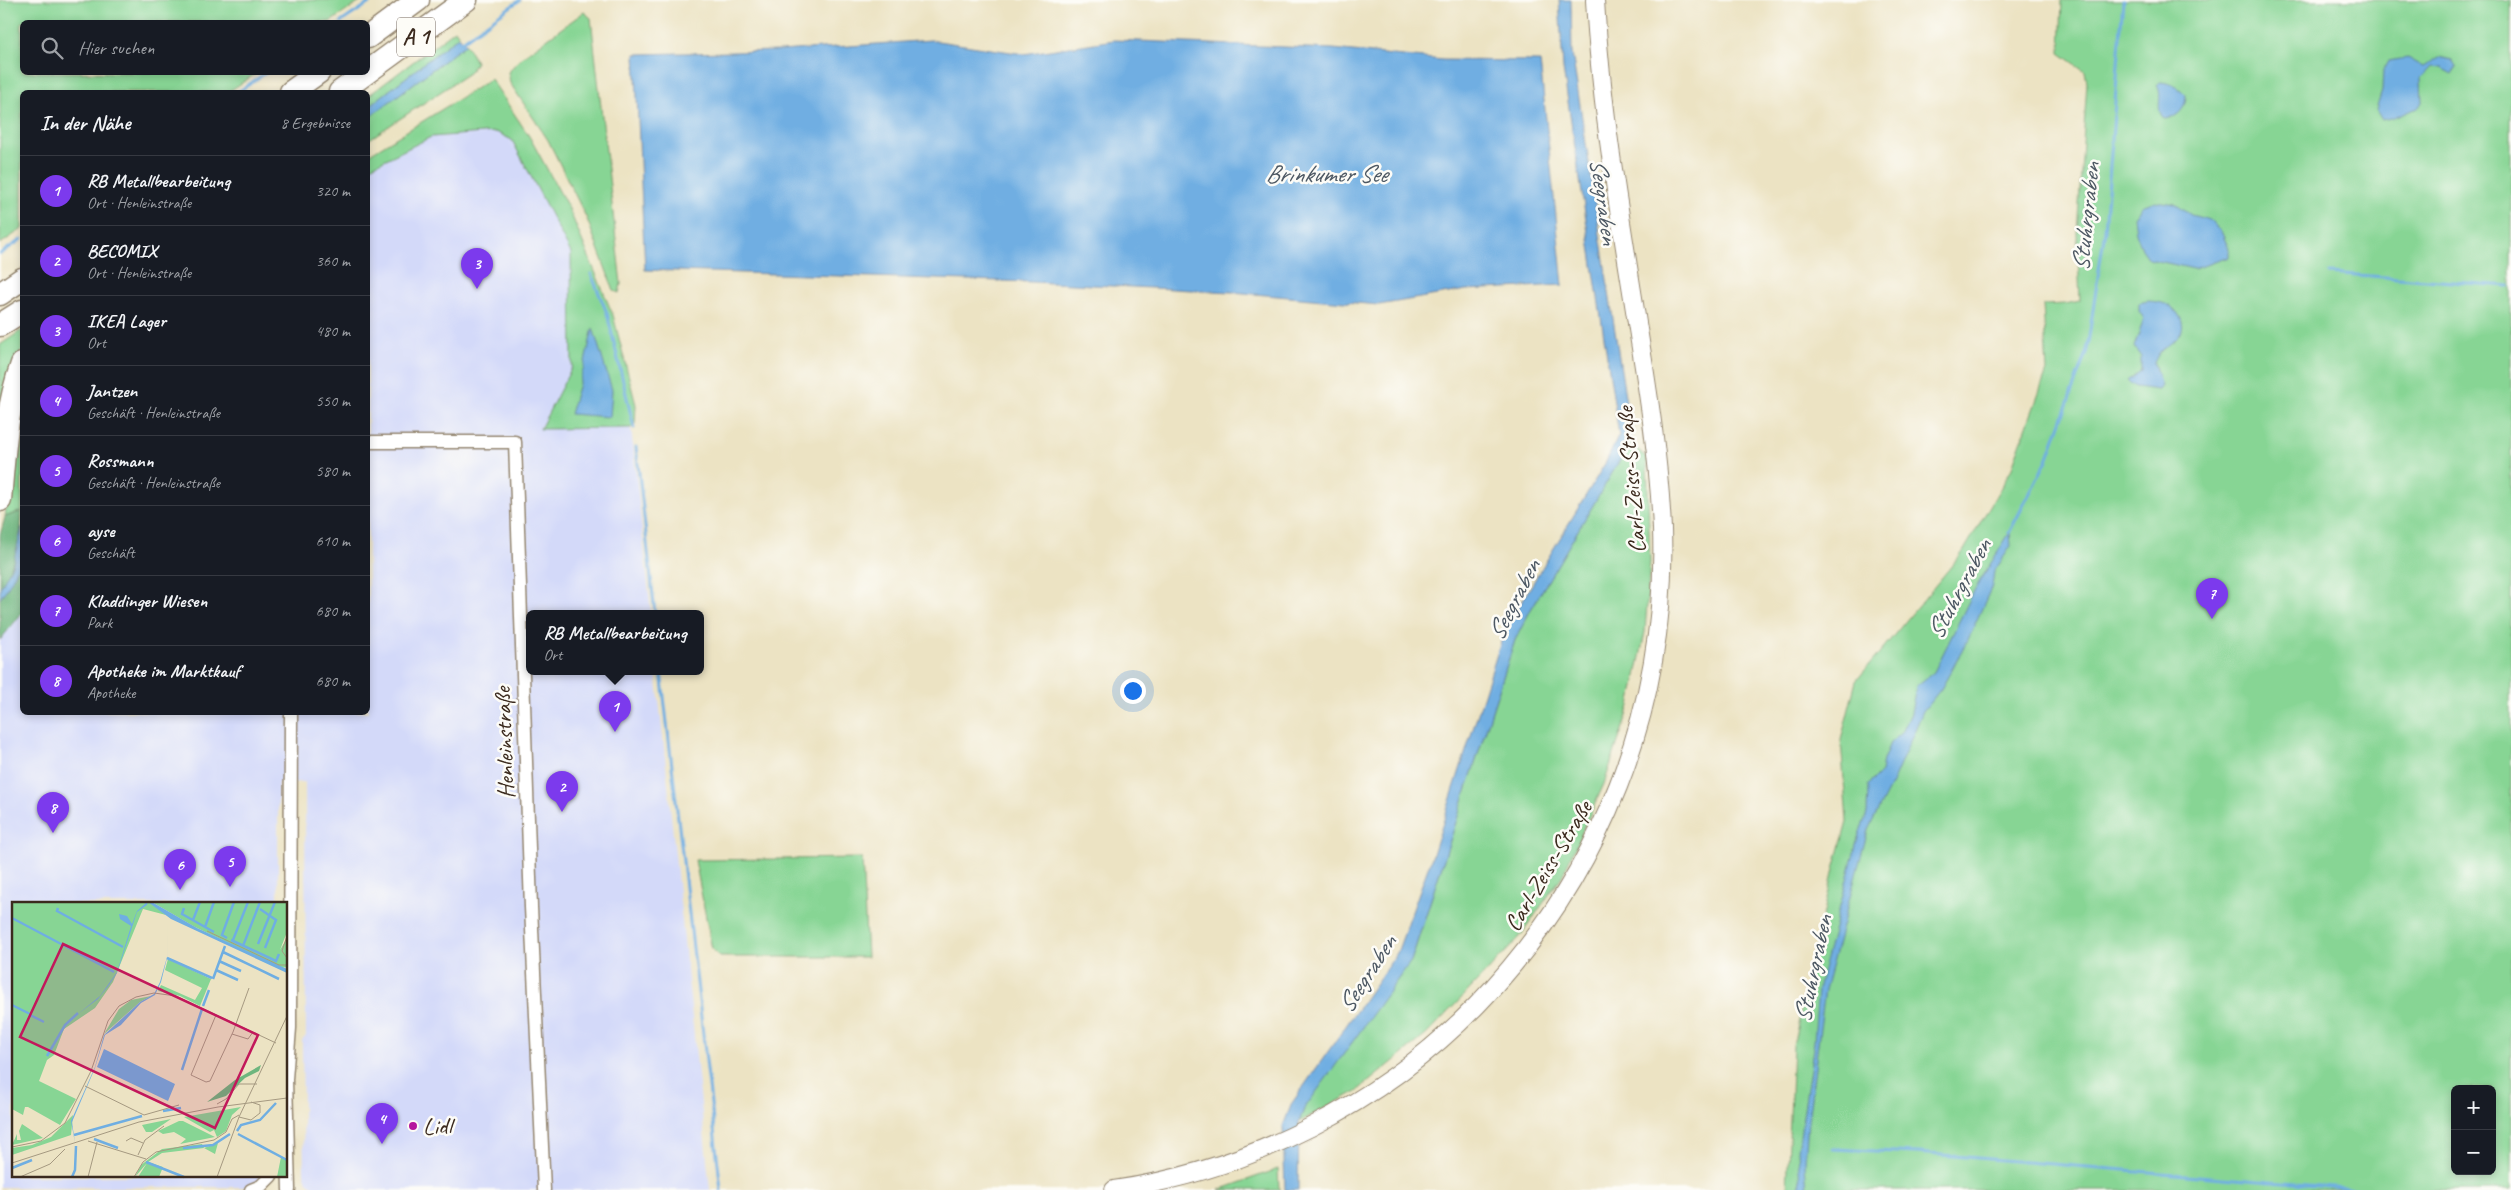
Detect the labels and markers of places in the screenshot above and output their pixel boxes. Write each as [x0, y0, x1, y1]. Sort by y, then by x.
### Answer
pin: 3 [461, 248, 493, 289]
pin: 7 [2196, 578, 2228, 619]
pin: 1 [599, 691, 631, 732]
pin: 2 [546, 771, 578, 812]
pin: 8 [37, 792, 69, 833]
pin: 5 [214, 846, 246, 887]
pin: 6 [164, 849, 196, 890]
pin: 4 [366, 1103, 398, 1144]
place label: Lidl [423, 1111, 455, 1141]
marker: Lidl [407, 1120, 419, 1132]

